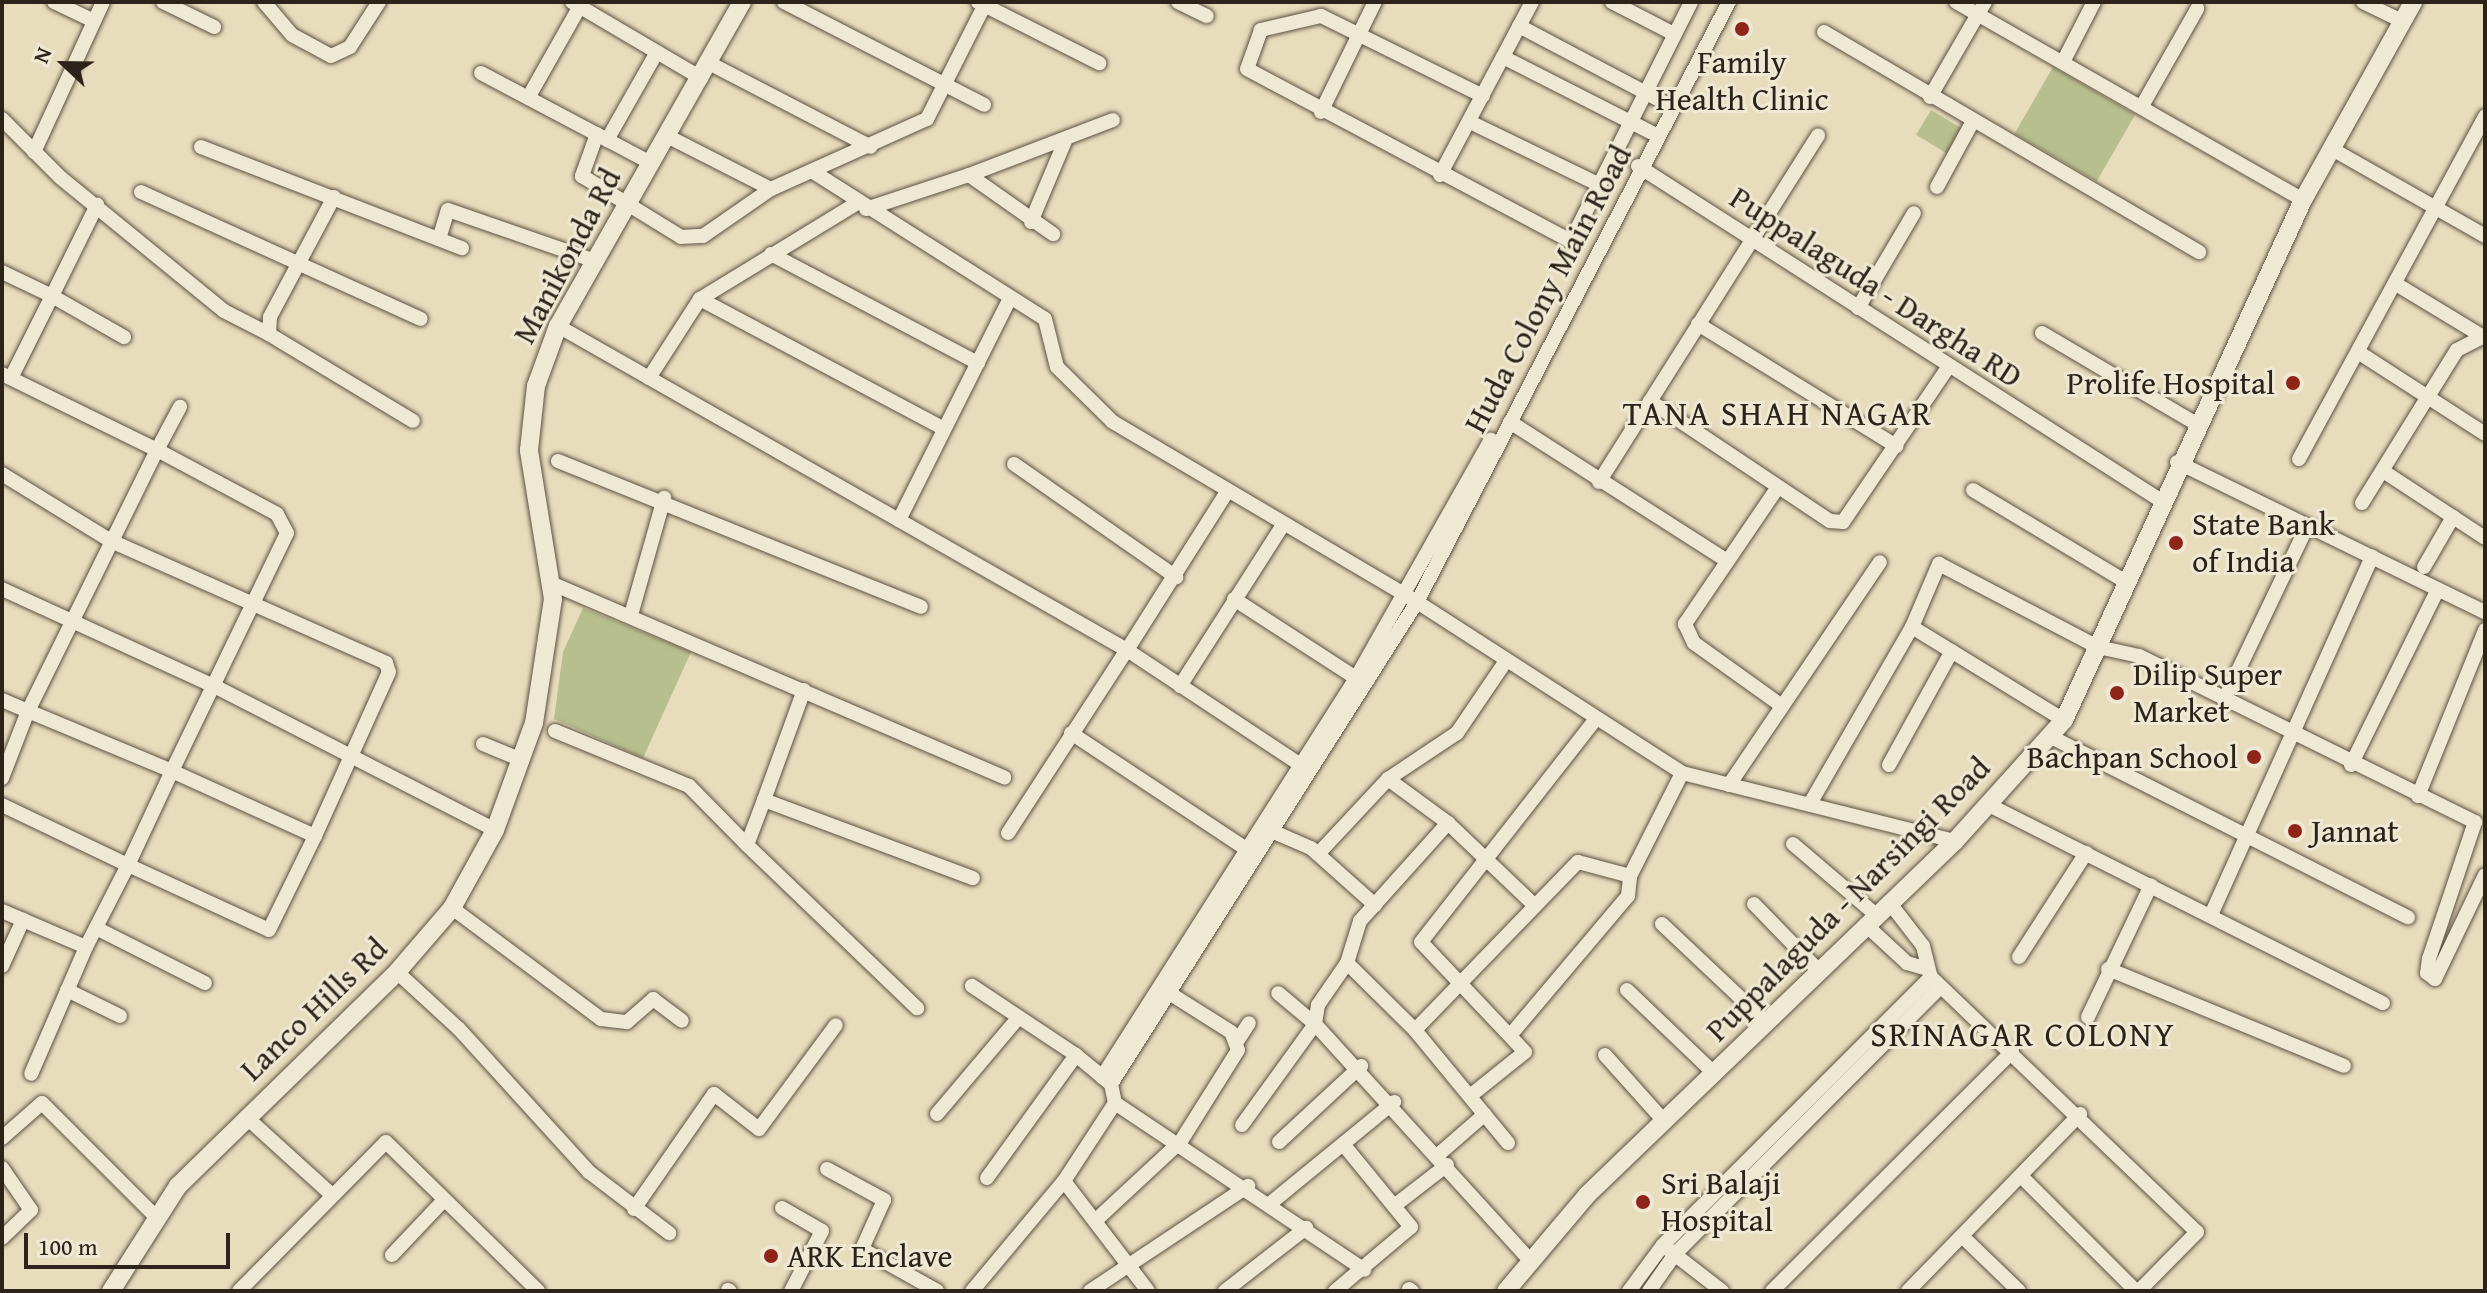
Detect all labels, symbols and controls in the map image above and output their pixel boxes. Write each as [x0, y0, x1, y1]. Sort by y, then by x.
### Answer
marker: Family Health Clinic [1731, 18, 1753, 40]
north arrow [24, 24, 104, 104]
text: N [24, 42, 59, 68]
place label: Family Health Clinic [1655, 44, 1829, 119]
street label: Huda Colony Main Road [1456, 139, 1640, 439]
street label: Manikonda Rd [505, 162, 629, 350]
street label: Puppalaguda - Dargha RD [1723, 178, 2029, 396]
place label: Prolife Hospital [2067, 364, 2275, 402]
marker: Prolife Hospital [2282, 372, 2304, 394]
district label: TANA SHAH NAGAR [1623, 393, 1933, 433]
place label: State Bank of India [2192, 506, 2335, 581]
marker: State Bank of India [2167, 534, 2185, 552]
place label: Dilip Super Market [2133, 656, 2282, 731]
marker: Dilip Super Market [2108, 684, 2126, 702]
place label: Bachpan School [2027, 738, 2238, 776]
marker: Bachpan School [2245, 748, 2263, 766]
street label: Puppalaguda - Narsingi Road [1698, 749, 1998, 1049]
place label: Jannat [2311, 812, 2399, 850]
marker: Jannat [2286, 822, 2304, 840]
street label: Lanco Hills Rd [232, 929, 396, 1089]
district label: SRINAGAR COLONY [1870, 1014, 2176, 1054]
place label: Sri Balaji Hospital [1661, 1165, 1781, 1240]
marker: Sri Balaji Hospital [1632, 1191, 1654, 1213]
scale bar [28, 1217, 234, 1267]
text: 100 m [38, 1229, 98, 1264]
place label: ARK Enclave [787, 1237, 952, 1275]
marker: ARK Enclave [762, 1247, 780, 1265]

